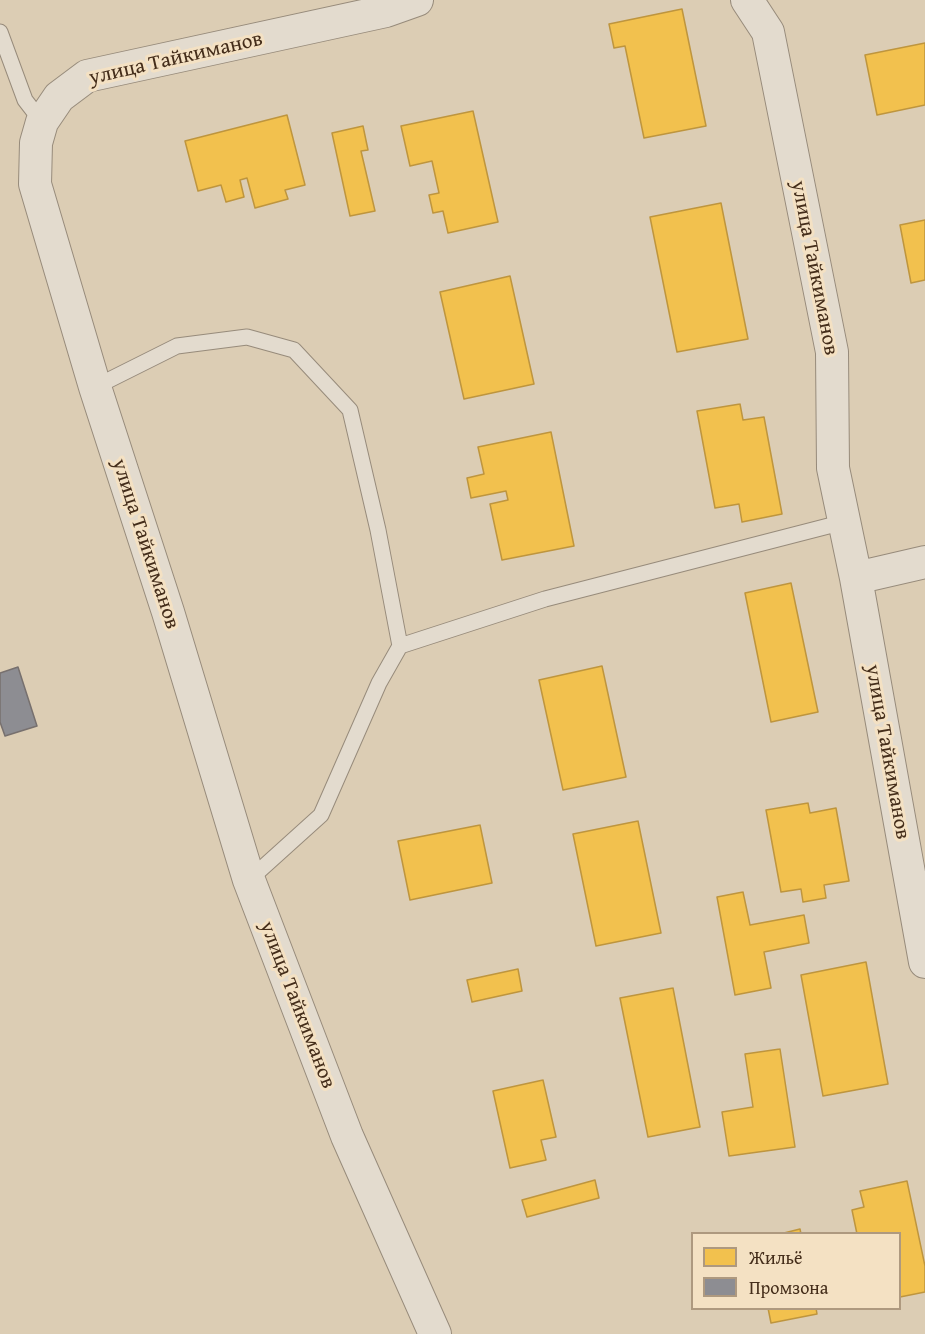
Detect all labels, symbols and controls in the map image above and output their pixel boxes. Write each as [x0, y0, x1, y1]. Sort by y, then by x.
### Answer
street label: улица Тайкиманов [87, 27, 265, 91]
street label: улица Тайкиманов [785, 179, 843, 357]
street label: улица Тайкиманов [106, 456, 184, 632]
street label: улица Тайкиманов [859, 663, 915, 841]
street label: улица Тайкиманов [253, 918, 341, 1092]
legend [691, 1232, 901, 1310]
text: Жильё [749, 1244, 803, 1271]
text: Промзона [749, 1274, 828, 1301]

